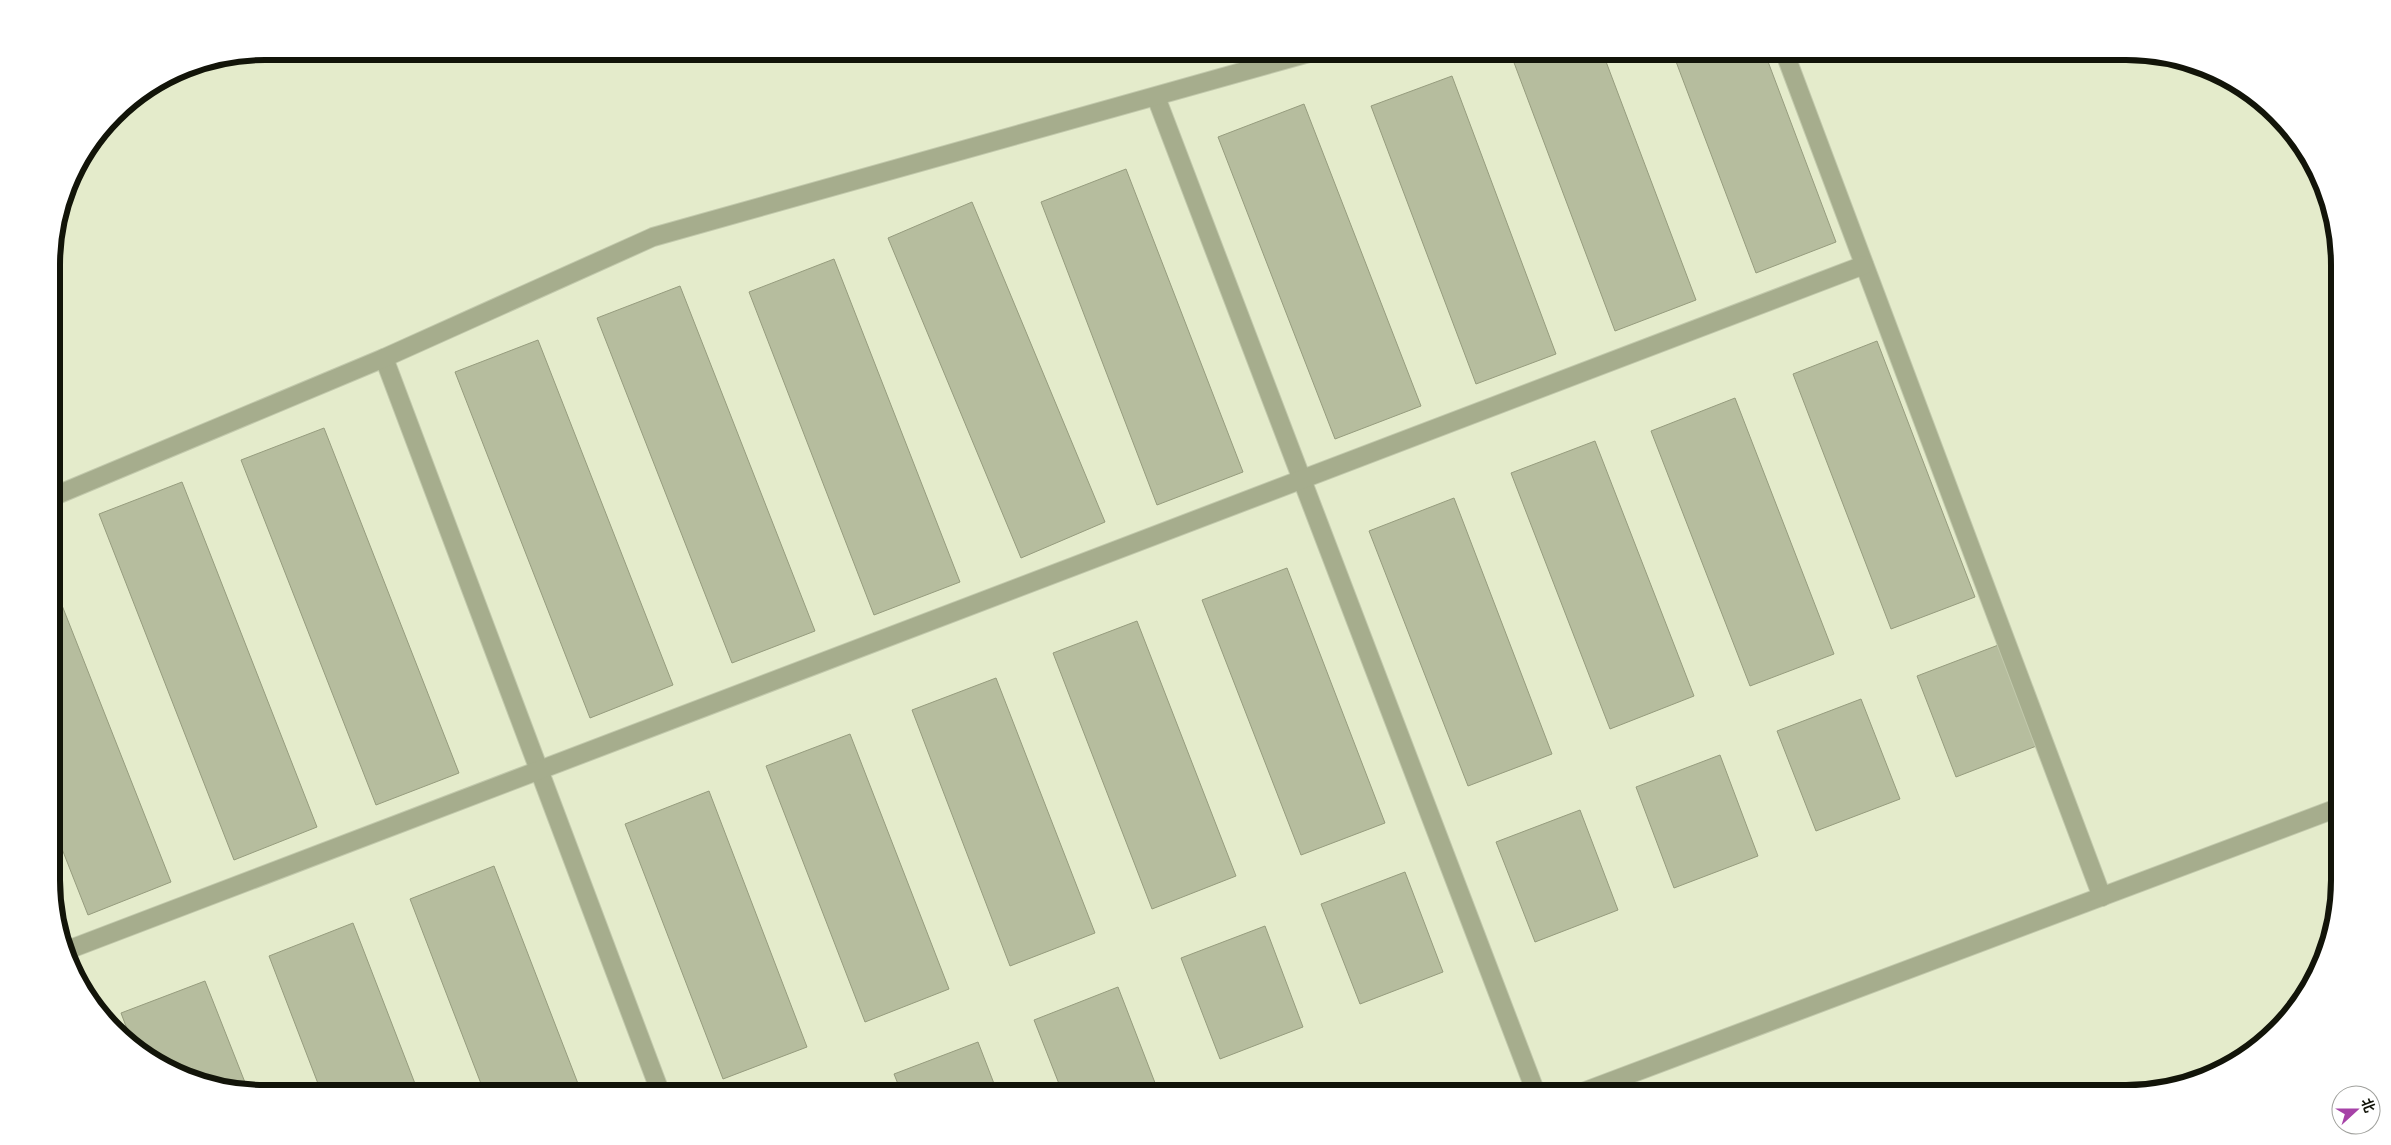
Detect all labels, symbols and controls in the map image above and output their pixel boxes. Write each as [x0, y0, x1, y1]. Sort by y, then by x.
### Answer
north arrow [2331, 1085, 2381, 1135]
text: 北 [2358, 1096, 2378, 1115]

